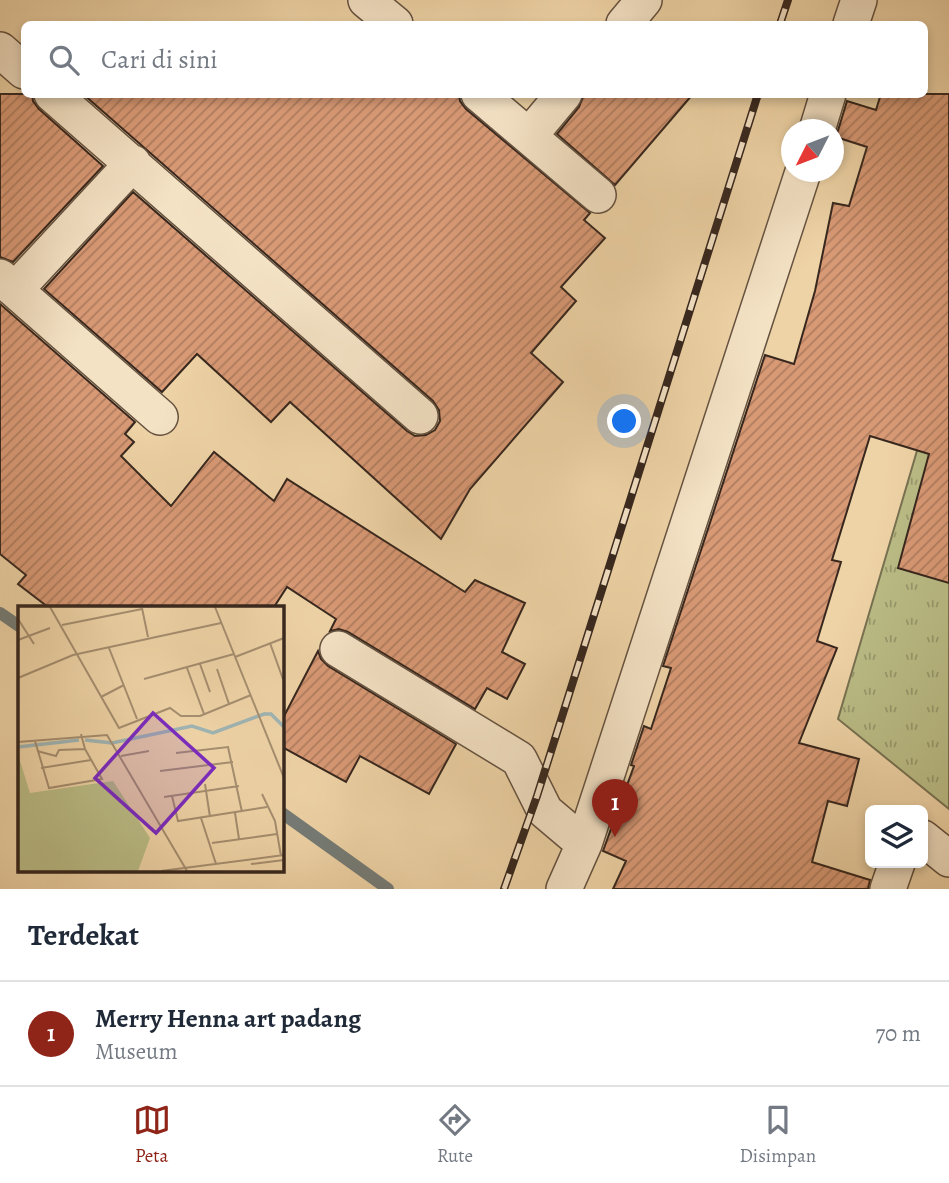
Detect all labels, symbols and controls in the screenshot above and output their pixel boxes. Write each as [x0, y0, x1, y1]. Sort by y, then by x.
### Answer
search box [21, 21, 928, 98]
icon: search [45, 41, 83, 79]
text: Cari di sini [101, 42, 218, 77]
north arrow [781, 119, 844, 182]
your location [607, 404, 641, 438]
inset map [18, 606, 284, 872]
pin: 1 [592, 779, 638, 837]
map controls [865, 805, 928, 868]
button: layers [865, 805, 928, 868]
text: Terdekat [28, 915, 139, 955]
text: Merry Henna art padang [95, 1001, 361, 1036]
text: 1 [47, 1018, 55, 1049]
text: 70 m [875, 1018, 921, 1049]
text: Museum [95, 1036, 178, 1067]
tab: Peta [133, 1101, 171, 1169]
tab: Rute [436, 1101, 474, 1169]
tab: Disimpan [739, 1101, 816, 1169]

